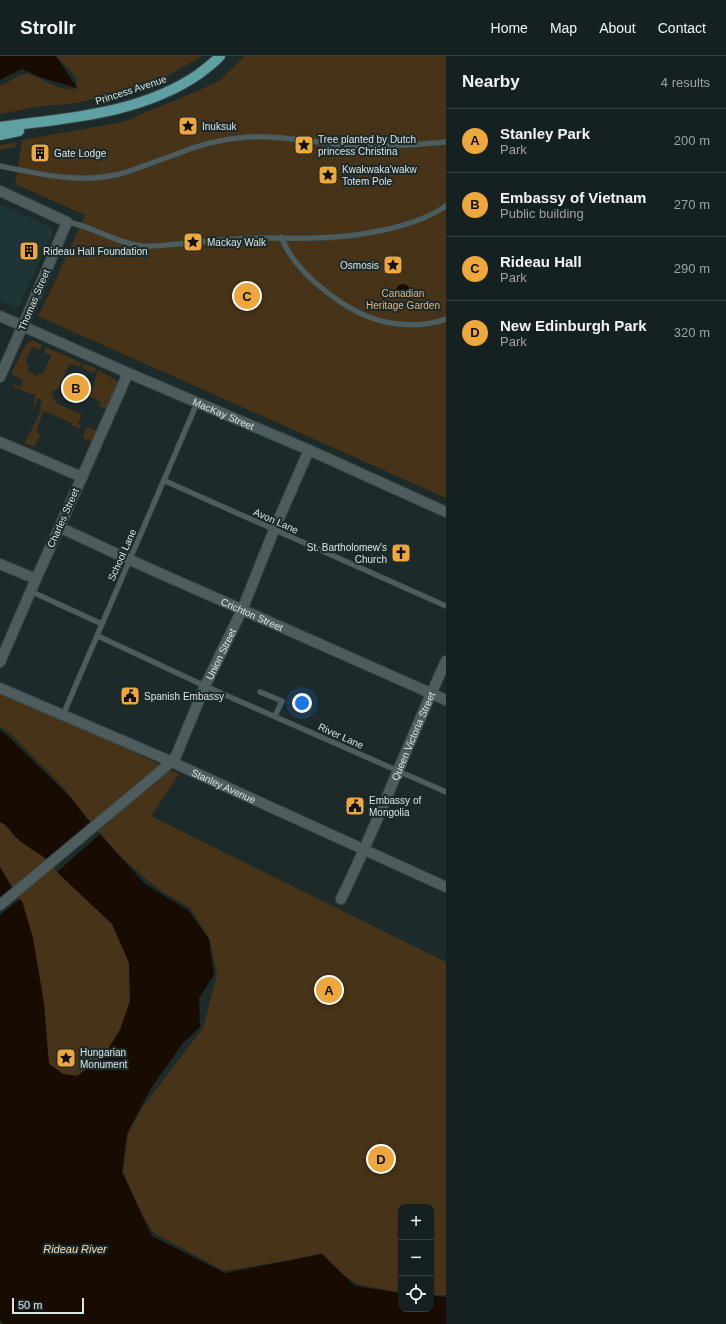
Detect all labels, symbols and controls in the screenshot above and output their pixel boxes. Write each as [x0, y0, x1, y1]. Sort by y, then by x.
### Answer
text: Strollr [20, 17, 76, 38]
text: Home [491, 20, 528, 36]
text: Map [550, 20, 577, 36]
text: About [599, 20, 636, 36]
text: Contact [658, 20, 706, 36]
text: Nearby [462, 72, 520, 91]
street label: Princess Avenue [94, 73, 168, 107]
text: 4 results [661, 75, 710, 90]
place icon: Inuksuk [177, 115, 199, 137]
place label: Inuksuk [202, 121, 237, 132]
text: Stanley Park [500, 125, 590, 142]
text: A [470, 133, 480, 148]
text: 200 m [674, 133, 710, 148]
place icon: Tree planted by Dutch princess Christina [293, 134, 315, 156]
place label: Tree planted by Dutch princess Christina [318, 134, 416, 157]
building icon: Gate Lodge [29, 142, 51, 164]
text: Park [500, 142, 527, 157]
place label: Gate Lodge [54, 148, 107, 159]
place icon: Kwakwaka'wakw Totem Pole [317, 164, 339, 186]
place label: Kwakwaka'wakw Totem Pole [342, 164, 417, 187]
text: Embassy of Vietnam [500, 189, 646, 206]
text: B [470, 197, 480, 212]
text: 270 m [674, 197, 710, 212]
text: Public building [500, 206, 584, 221]
place icon: Mackay Walk [182, 231, 204, 253]
place label: Mackay Walk [207, 237, 267, 248]
building icon: Rideau Hall Foundation [18, 240, 40, 262]
place label: Rideau Hall Foundation [43, 246, 148, 257]
text: Rideau Hall [500, 253, 582, 270]
place icon: Osmosis [382, 254, 404, 276]
place label: Osmosis [340, 260, 379, 271]
text: C [470, 261, 480, 276]
text: 290 m [674, 261, 710, 276]
street label: Thomas Street [16, 267, 52, 332]
text: Park [500, 270, 527, 285]
pin: C [234, 281, 260, 311]
park label: Canadian Heritage Garden [366, 288, 440, 311]
text: New Edinburgh Park [500, 317, 647, 334]
text: D [470, 325, 480, 340]
text: 320 m [674, 325, 710, 340]
text: Park [500, 334, 527, 349]
pin: B [63, 373, 89, 403]
street label: MacKay Street [191, 396, 256, 432]
street label: Charles Street [45, 486, 81, 549]
street label: Avon Lane [252, 506, 300, 536]
street label: School Lane [106, 527, 139, 583]
place label: St. Bartholomew's Church [307, 542, 387, 565]
church icon: St. Bartholomew's Church [390, 542, 412, 564]
street label: Crichton Street [219, 596, 285, 633]
street label: Union Street [203, 626, 238, 681]
public building icon: Spanish Embassy [119, 685, 141, 707]
street label: Queen Victoria Street [389, 690, 437, 782]
place label: Spanish Embassy [144, 691, 224, 702]
your location [292, 693, 312, 713]
street label: River Lane [317, 721, 366, 751]
street label: Stanley Avenue [190, 766, 258, 805]
public building icon: Embassy of Mongolia [344, 795, 366, 817]
place label: Embassy of Mongolia [369, 795, 421, 818]
pin: A [316, 975, 342, 1005]
place icon: Hungarian Monument [55, 1047, 77, 1069]
place label: Hungarian Monument [80, 1047, 127, 1070]
pin: D [368, 1144, 394, 1174]
map controls [398, 1204, 434, 1312]
button: + [398, 1204, 434, 1240]
button: − [398, 1240, 434, 1276]
water label: Rideau River [43, 1243, 108, 1255]
button: locate [398, 1276, 434, 1312]
scale bar [12, 1296, 84, 1315]
text: 50 m [18, 1299, 42, 1311]

